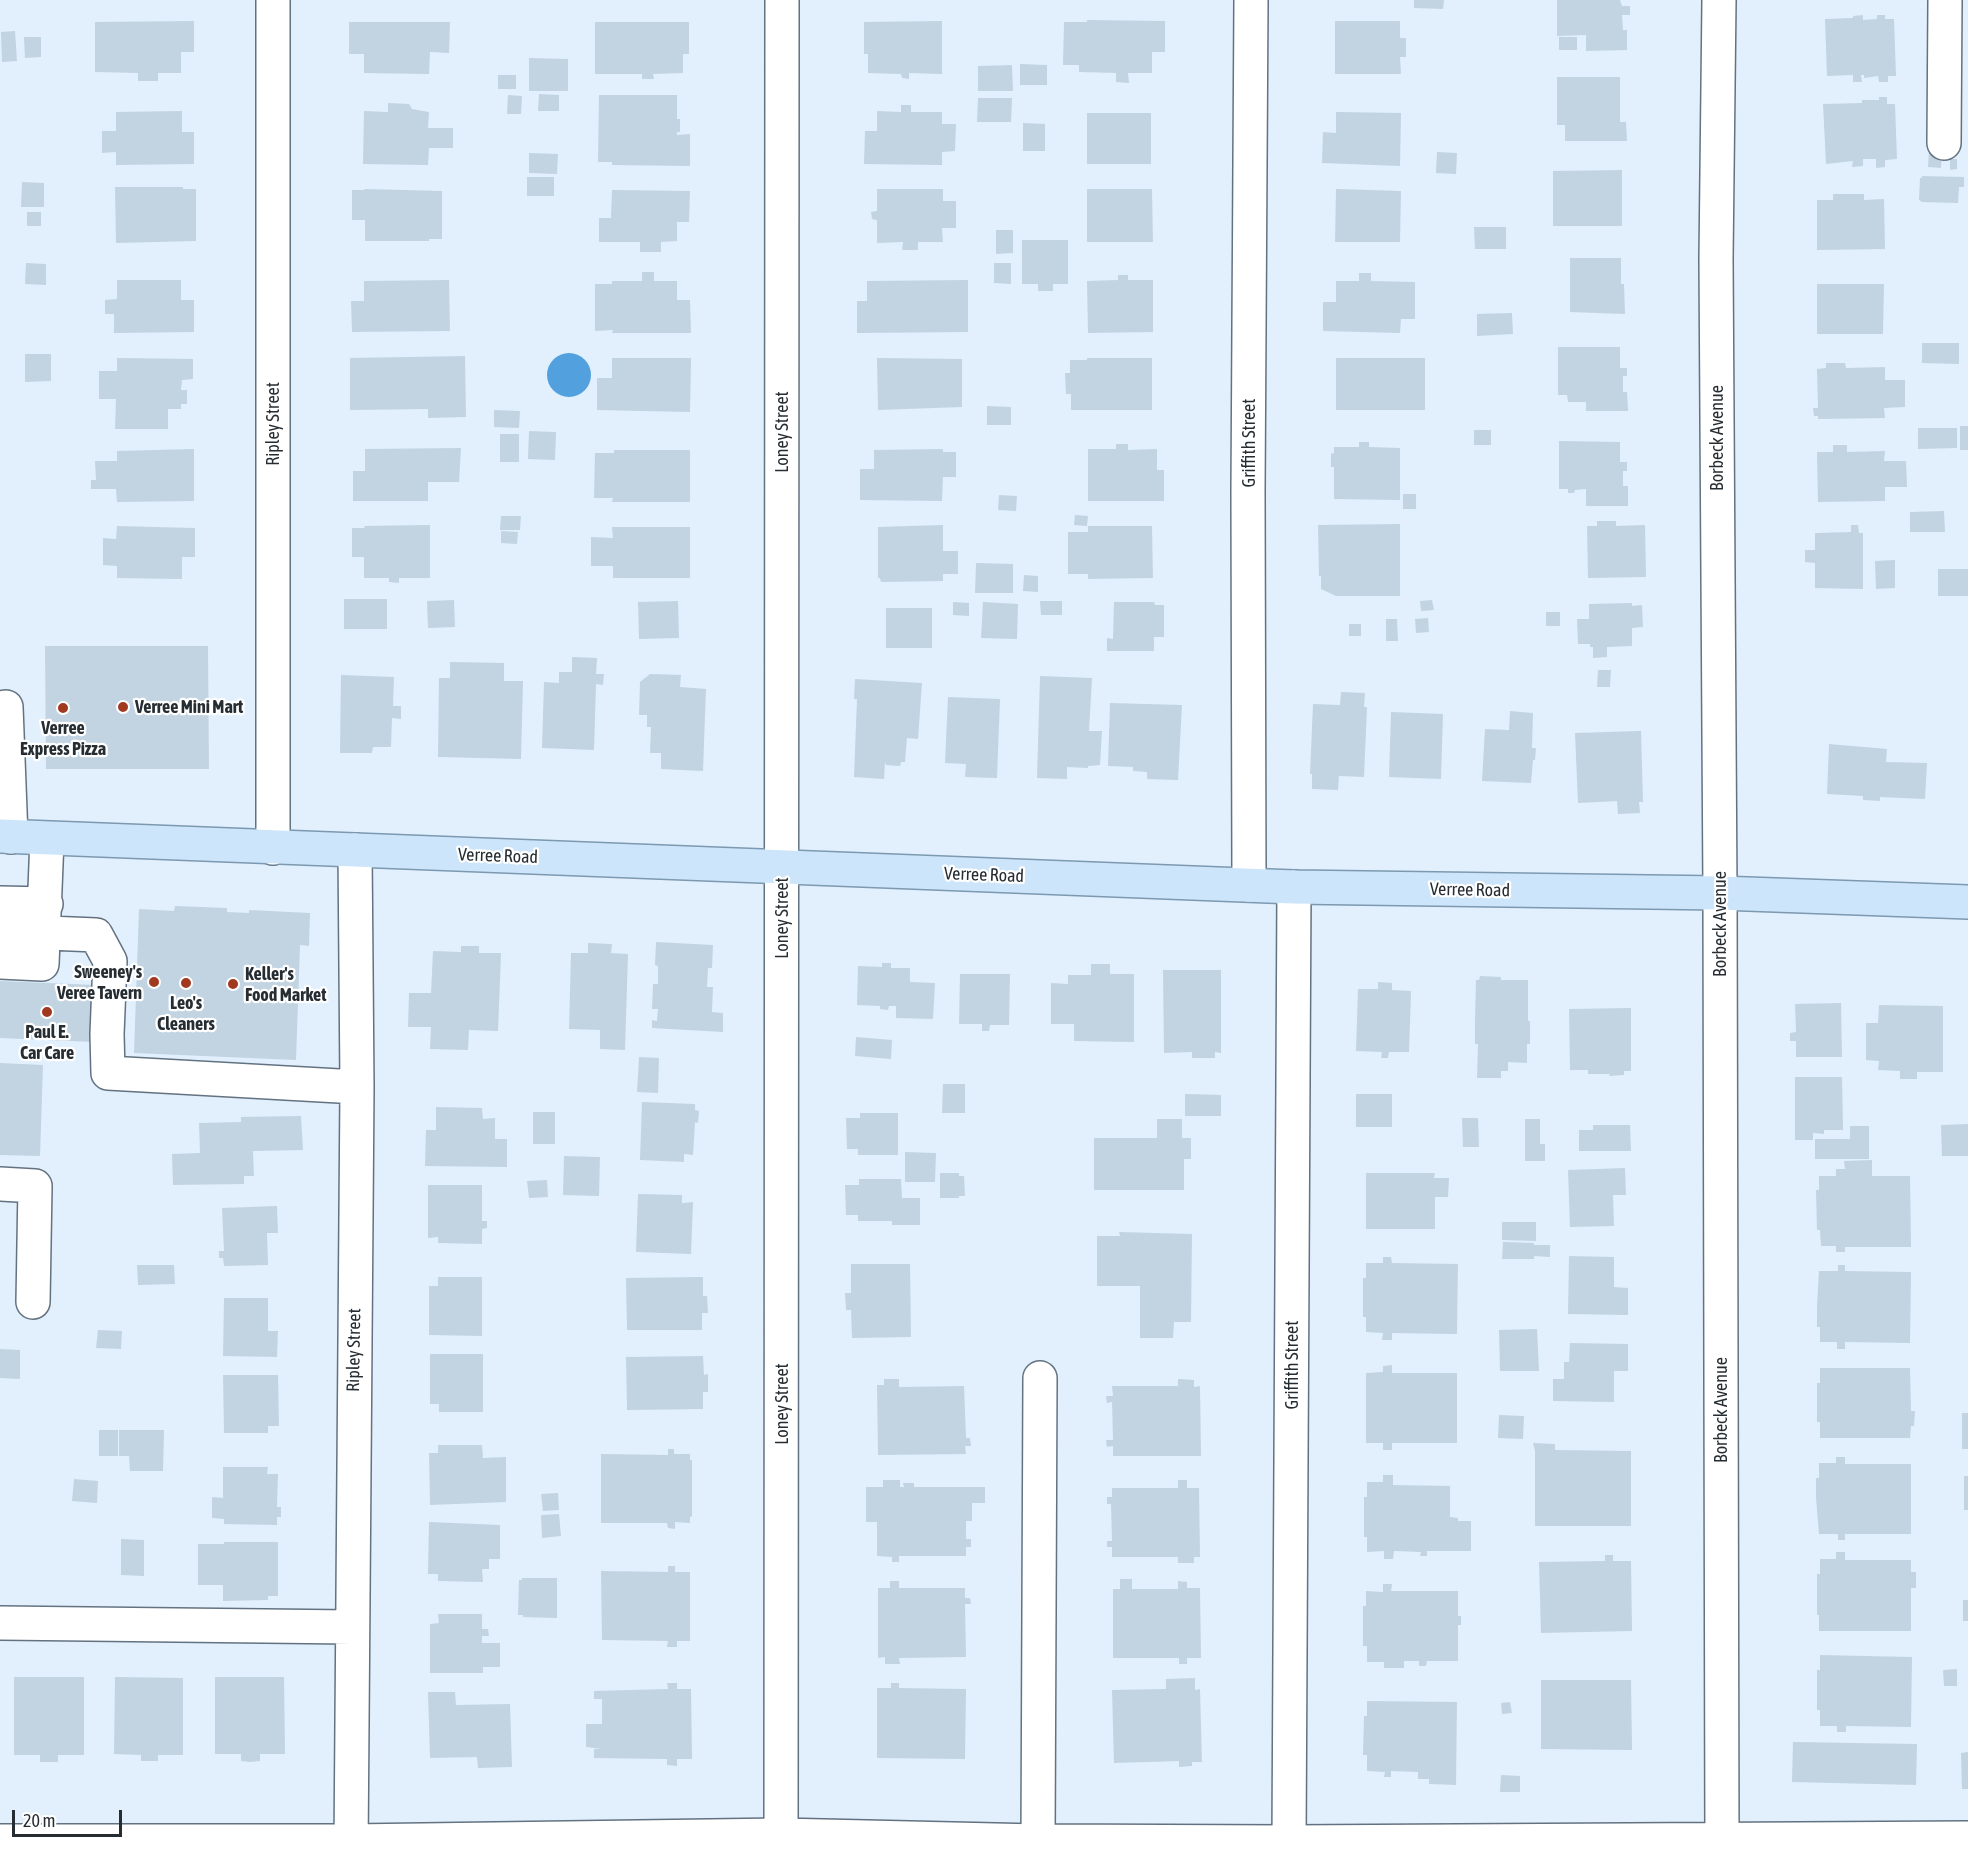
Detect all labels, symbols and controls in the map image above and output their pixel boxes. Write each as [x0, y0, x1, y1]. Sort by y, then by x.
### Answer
street label: Ripley Street [262, 382, 284, 466]
street label: Borbeck Avenue [1706, 385, 1728, 491]
street label: Loney Street [771, 391, 793, 473]
street label: Griffith Street [1238, 399, 1260, 487]
place label: Verree Mini Mart [135, 696, 243, 718]
marker: Verree Mini Mart [116, 700, 130, 714]
marker: Verree Express Pizza [56, 701, 70, 715]
place label: Verree Express Pizza [20, 717, 106, 760]
street label: Verree Road [458, 844, 538, 868]
street label: Verree Road [944, 863, 1024, 887]
street label: Borbeck Avenue [1709, 871, 1731, 977]
street label: Loney Street [771, 877, 793, 959]
street label: Verree Road [1430, 879, 1510, 901]
place label: Sweeney's Veree Tavern [57, 961, 142, 1004]
place label: Keller's Food Market [245, 963, 326, 1006]
marker: Sweeney's Veree Tavern [147, 975, 161, 989]
marker: Leo's Cleaners [179, 976, 193, 990]
marker: Keller's Food Market [226, 977, 240, 991]
place label: Leo's Cleaners [157, 992, 215, 1034]
marker: Paul E. Car Care [40, 1005, 54, 1019]
place label: Paul E. Car Care [20, 1021, 74, 1064]
street label: Ripley Street [342, 1308, 366, 1392]
street label: Griffith Street [1281, 1321, 1303, 1409]
street label: Borbeck Avenue [1710, 1357, 1732, 1463]
street label: Loney Street [771, 1363, 793, 1445]
scale bar [15, 1798, 124, 1836]
text: 20 m [23, 1810, 55, 1831]

